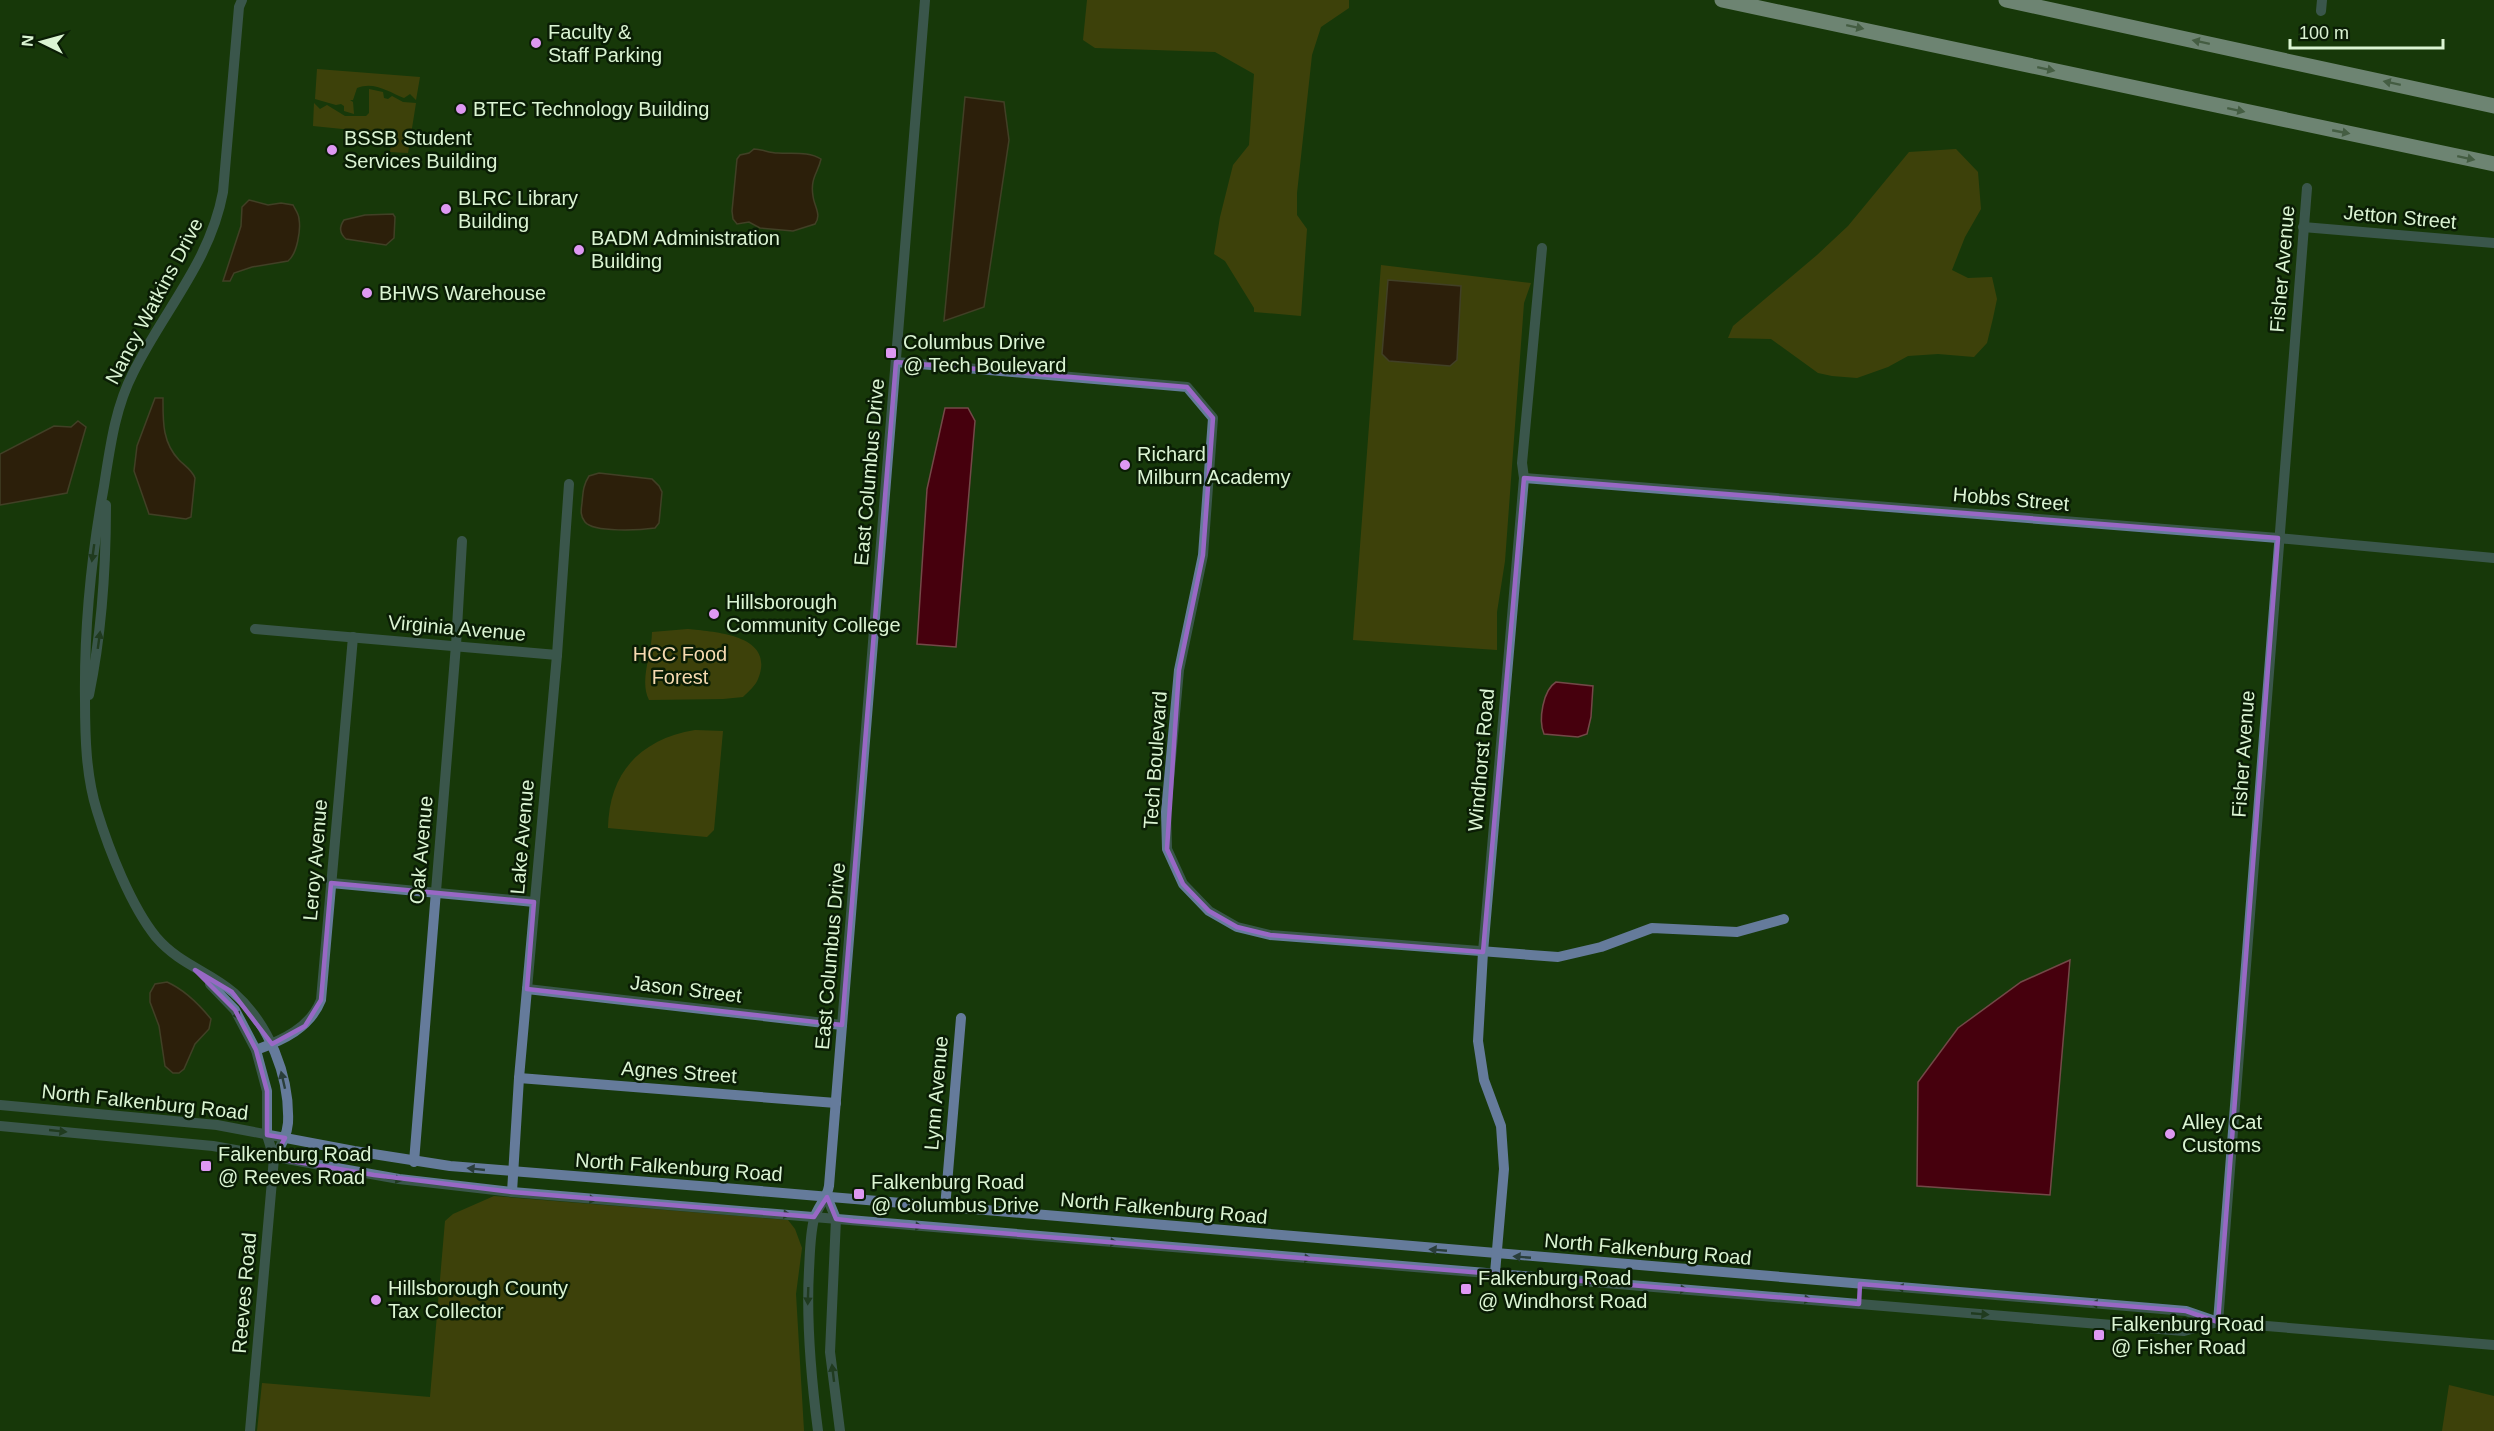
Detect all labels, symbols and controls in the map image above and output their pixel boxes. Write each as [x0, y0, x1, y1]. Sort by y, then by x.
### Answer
north arrow [12, 12, 72, 72]
scale bar [2290, 12, 2443, 50]
place label: Faculty & Staff Parking [548, 21, 662, 66]
one-way arrow [1846, 23, 1865, 32]
text: 100 m [2299, 23, 2349, 43]
text: N [19, 34, 37, 47]
marker: Faculty & Staff Parking [529, 36, 543, 50]
one-way arrow [2191, 37, 2210, 46]
one-way arrow [2037, 65, 2056, 74]
one-way arrow [2382, 78, 2401, 88]
place label: BTEC Technology Building [473, 98, 709, 120]
marker: BTEC Technology Building [454, 102, 468, 116]
one-way arrow [2227, 106, 2246, 116]
place label: BSSB Student Services Building [344, 127, 497, 172]
one-way arrow [2332, 128, 2351, 137]
marker: BSSB Student Services Building [325, 143, 339, 157]
one-way arrow [2456, 154, 2475, 163]
place label: BLRC Library Building [458, 187, 578, 232]
street label: Jetton Street [2343, 201, 2458, 233]
marker: BLRC Library Building [439, 202, 453, 216]
street label: Fisher Avenue [2265, 205, 2299, 333]
street label: Nancy Watkins Drive [101, 214, 207, 388]
place label: BADM Administration Building [591, 227, 780, 272]
marker: BADM Administration Building [572, 243, 586, 257]
place label: BHWS Warehouse [379, 282, 546, 304]
marker: BHWS Warehouse [360, 286, 374, 300]
place label: Columbus Drive @ Tech Boulevard [903, 331, 1066, 376]
marker: Columbus Drive @ Tech Boulevard [884, 346, 898, 360]
street label: East Columbus Drive [850, 377, 888, 567]
place label: Richard Milburn Academy [1137, 443, 1290, 488]
marker: Richard Milburn Academy [1118, 458, 1132, 472]
street label: Hobbs Street [1952, 483, 2071, 515]
one-way arrow [88, 543, 97, 562]
place label: Hillsborough Community College [726, 591, 901, 636]
marker: Hillsborough Community College [707, 607, 721, 621]
street label: Virginia Avenue [387, 611, 527, 645]
one-way arrow [94, 631, 103, 650]
park label: HCC Food Forest [633, 643, 727, 688]
street label: Windhorst Road [1464, 688, 1498, 832]
street label: Tech Boulevard [1139, 690, 1171, 830]
street label: Fisher Avenue [2228, 690, 2258, 818]
street label: Lake Avenue [506, 779, 538, 895]
street label: Oak Avenue [405, 795, 437, 905]
street label: Leroy Avenue [299, 798, 331, 922]
street label: East Columbus Drive [811, 861, 849, 1051]
street label: Jason Street [629, 971, 743, 1007]
one-way arrow [229, 1003, 241, 1019]
street label: Lynn Avenue [920, 1035, 952, 1151]
street label: Agnes Street [621, 1057, 738, 1087]
one-way arrow [277, 1071, 287, 1090]
street label: North Falkenburg Road [40, 1080, 250, 1124]
place label: Alley Cat Customs [2182, 1111, 2262, 1156]
one-way arrow [49, 1126, 68, 1136]
marker: Alley Cat Customs [2163, 1127, 2177, 1141]
place label: Falkenburg Road @ Reeves Road [218, 1143, 371, 1188]
street label: North Falkenburg Road [575, 1149, 783, 1185]
marker: Falkenburg Road @ Reeves Road [199, 1159, 213, 1173]
one-way arrow [466, 1164, 485, 1174]
place label: Falkenburg Road @ Columbus Drive [871, 1171, 1039, 1216]
one-way arrow [385, 1174, 404, 1183]
marker: Falkenburg Road @ Columbus Drive [852, 1187, 866, 1201]
street label: North Falkenburg Road [1059, 1188, 1269, 1228]
one-way arrow [578, 1194, 597, 1203]
one-way arrow [773, 1209, 792, 1219]
one-way arrow [905, 1221, 924, 1231]
street label: North Falkenburg Road [1543, 1229, 1753, 1269]
street label: Reeves Road [228, 1232, 260, 1354]
one-way arrow [1099, 1237, 1118, 1247]
one-way arrow [1429, 1245, 1448, 1254]
one-way arrow [1513, 1252, 1532, 1261]
one-way arrow [1294, 1253, 1313, 1263]
place label: Falkenburg Road @ Windhorst Road [1478, 1267, 1647, 1312]
place label: Hillsborough County Tax Collector [388, 1277, 568, 1322]
marker: Falkenburg Road @ Windhorst Road [1459, 1282, 1473, 1296]
one-way arrow [1895, 1283, 1914, 1293]
one-way arrow [1669, 1284, 1688, 1294]
one-way arrow [803, 1287, 812, 1306]
marker: Hillsborough County Tax Collector [369, 1293, 383, 1307]
one-way arrow [1793, 1294, 1812, 1304]
one-way arrow [2090, 1299, 2109, 1309]
one-way arrow [1970, 1309, 1989, 1319]
place label: Falkenburg Road @ Fisher Road [2111, 1313, 2264, 1358]
marker: Falkenburg Road @ Fisher Road [2092, 1328, 2106, 1342]
one-way arrow [828, 1363, 837, 1382]

